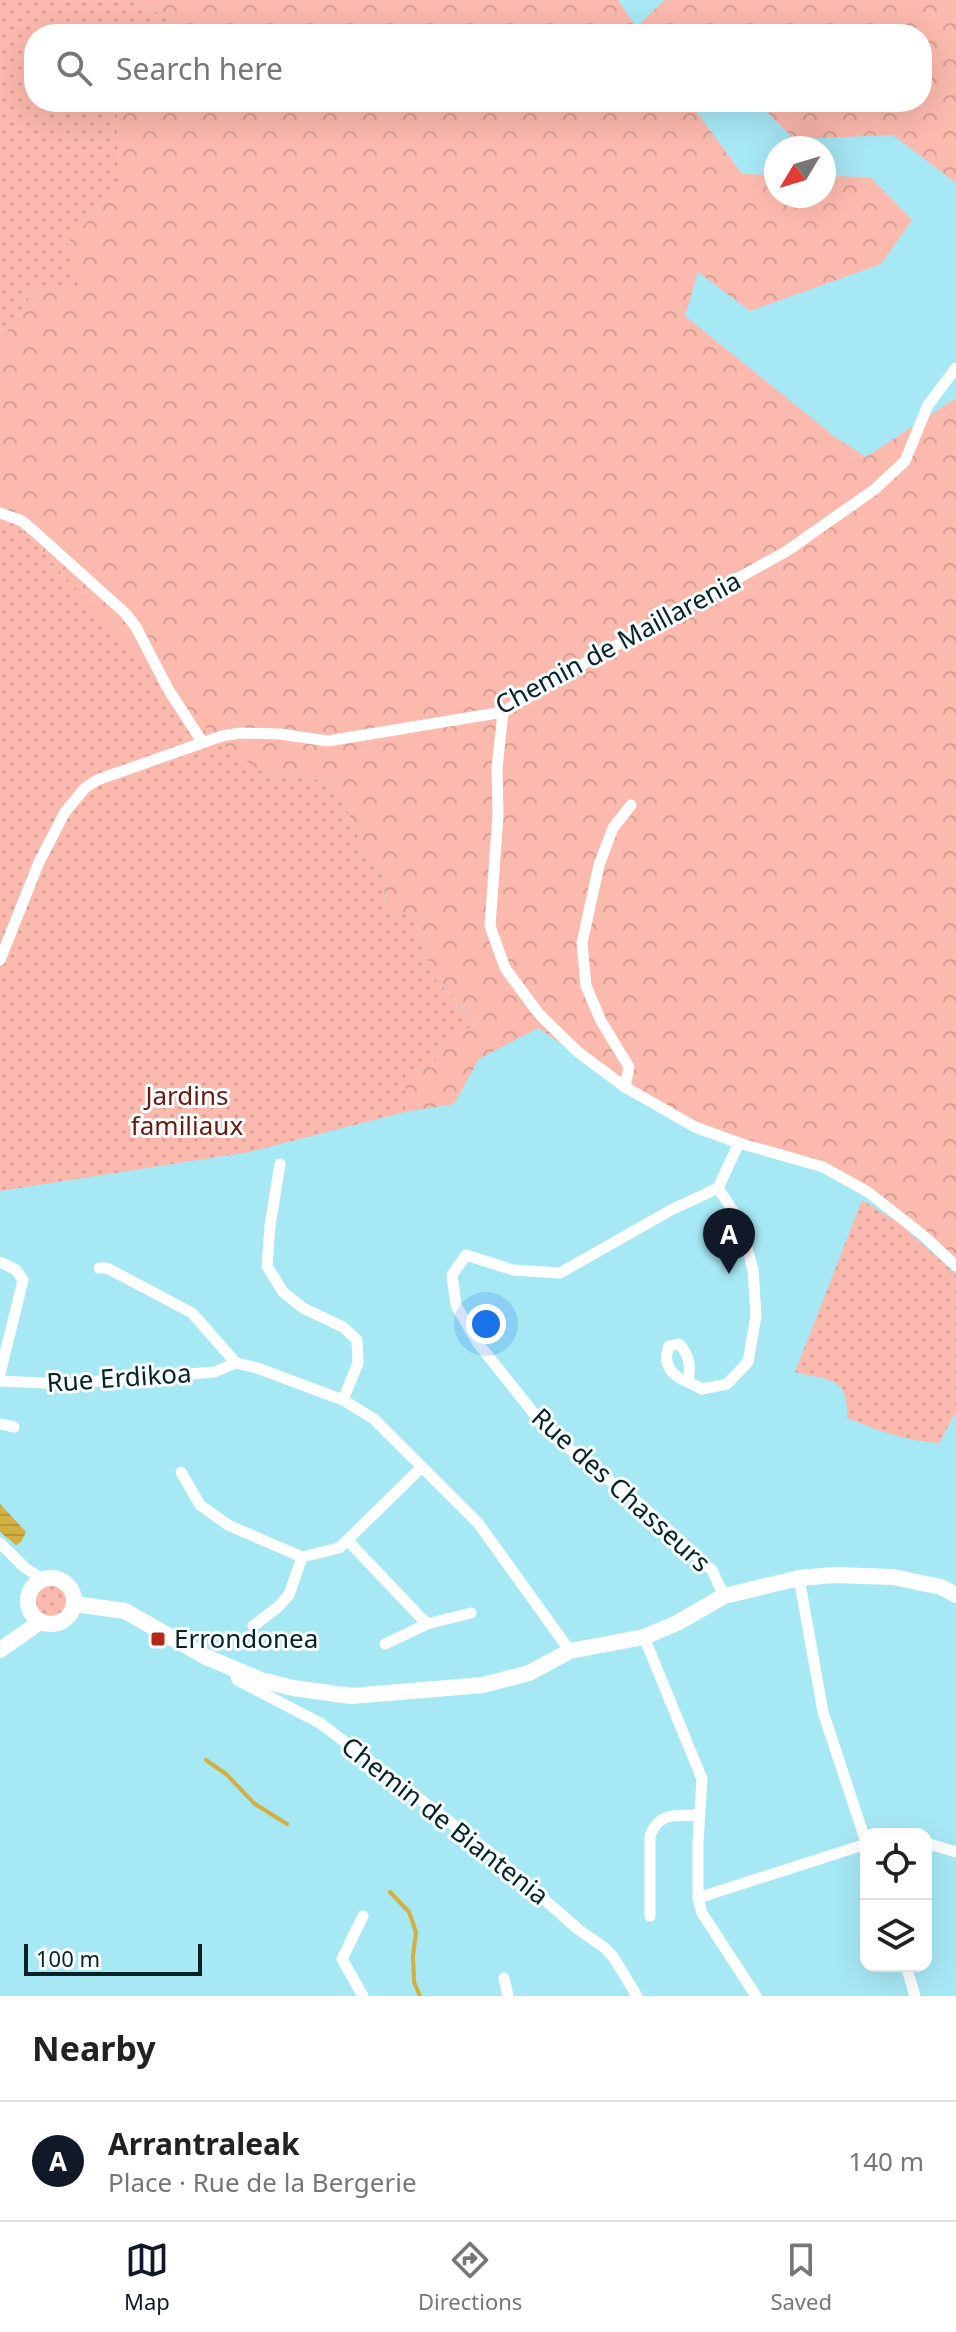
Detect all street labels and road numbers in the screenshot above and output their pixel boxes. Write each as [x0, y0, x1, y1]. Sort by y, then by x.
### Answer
street label: Chemin de Maillarenia [488, 562, 747, 722]
street label: Rue Erdikoa [45, 1354, 193, 1400]
street label: Rue des Chasseurs [524, 1399, 719, 1579]
street label: Chemin de Biantenia [334, 1728, 557, 1913]

